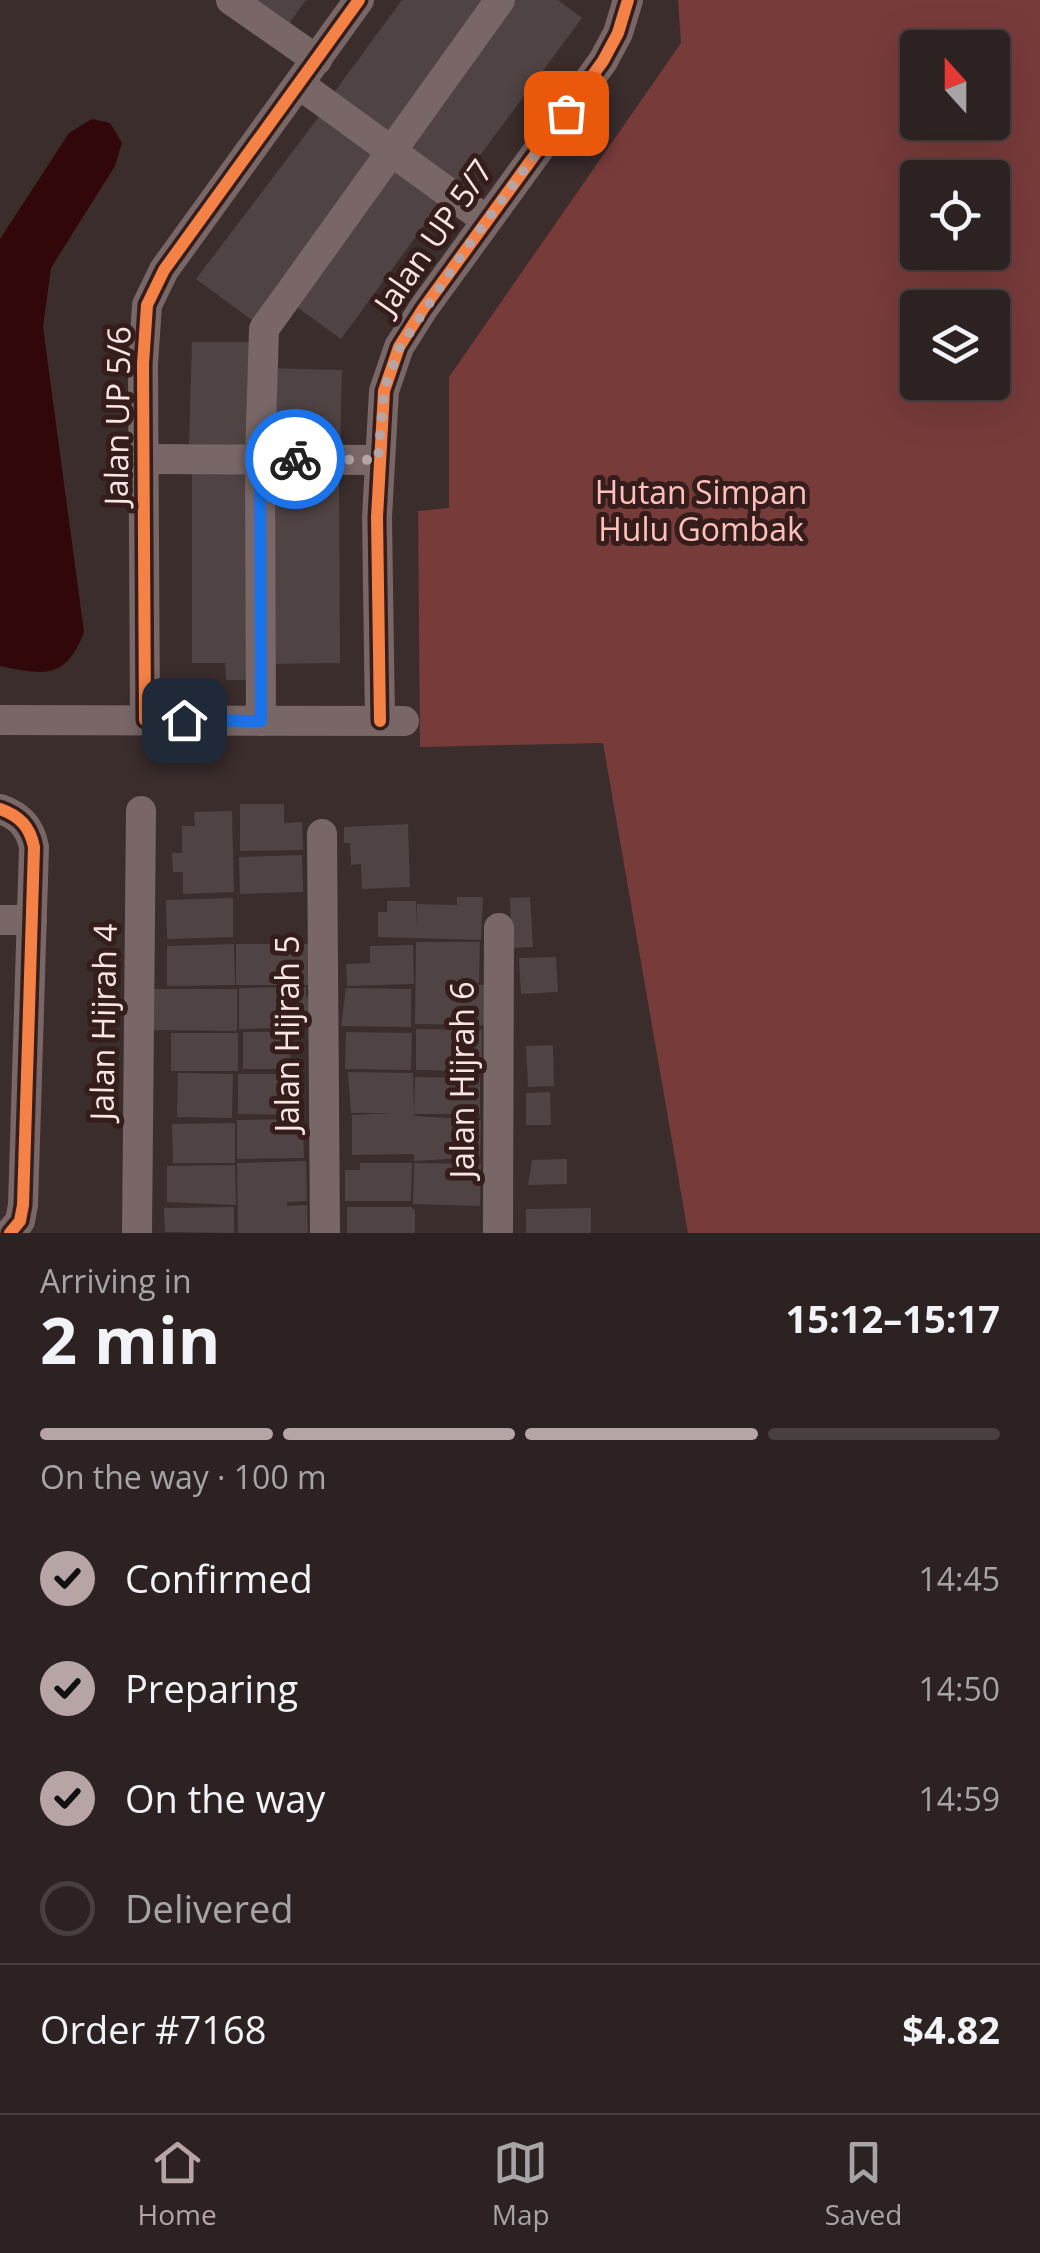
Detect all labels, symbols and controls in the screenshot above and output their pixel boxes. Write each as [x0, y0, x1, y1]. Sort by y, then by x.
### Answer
north arrow [900, 30, 1010, 140]
map controls [900, 30, 1010, 400]
pin [524, 71, 609, 156]
icon: bag [539, 86, 594, 141]
street label: Jalan UP 5/7 [362, 150, 502, 324]
button: locate [900, 160, 1010, 270]
button: layers [900, 290, 1010, 400]
street label: Jalan UP 5/6 [93, 326, 140, 509]
courier [245, 409, 345, 509]
icon: bike [268, 432, 323, 487]
park label: Hutan Simpan Hulu Gombak [595, 470, 807, 550]
pin [142, 678, 227, 763]
icon: home [157, 693, 212, 748]
street label: Jalan Hijrah 4 [79, 923, 126, 1124]
street label: Jalan Hijrah 5 [265, 935, 308, 1136]
street label: Jalan Hijrah 6 [440, 981, 483, 1182]
text: Arriving in [40, 1259, 192, 1302]
text: 15:12–15:17 [786, 1292, 1000, 1344]
text: 2 min [40, 1295, 220, 1383]
text: On the way · 100 m [40, 1455, 327, 1498]
icon: check [40, 1551, 95, 1606]
text: Confirmed [125, 1552, 313, 1604]
text: 14:45 [918, 1557, 1000, 1600]
icon: check [40, 1661, 95, 1716]
text: Preparing [125, 1662, 298, 1714]
text: 14:50 [918, 1667, 1000, 1710]
icon: check [40, 1771, 95, 1826]
text: On the way [125, 1772, 325, 1824]
text: 14:59 [918, 1777, 1000, 1820]
text: Delivered [125, 1882, 294, 1934]
text: Order #7168 [40, 2003, 267, 2055]
text: $4.82 [902, 2003, 1000, 2055]
tab: Home [138, 2135, 217, 2233]
tab: Map [492, 2135, 550, 2233]
tab: Saved [825, 2135, 902, 2233]

